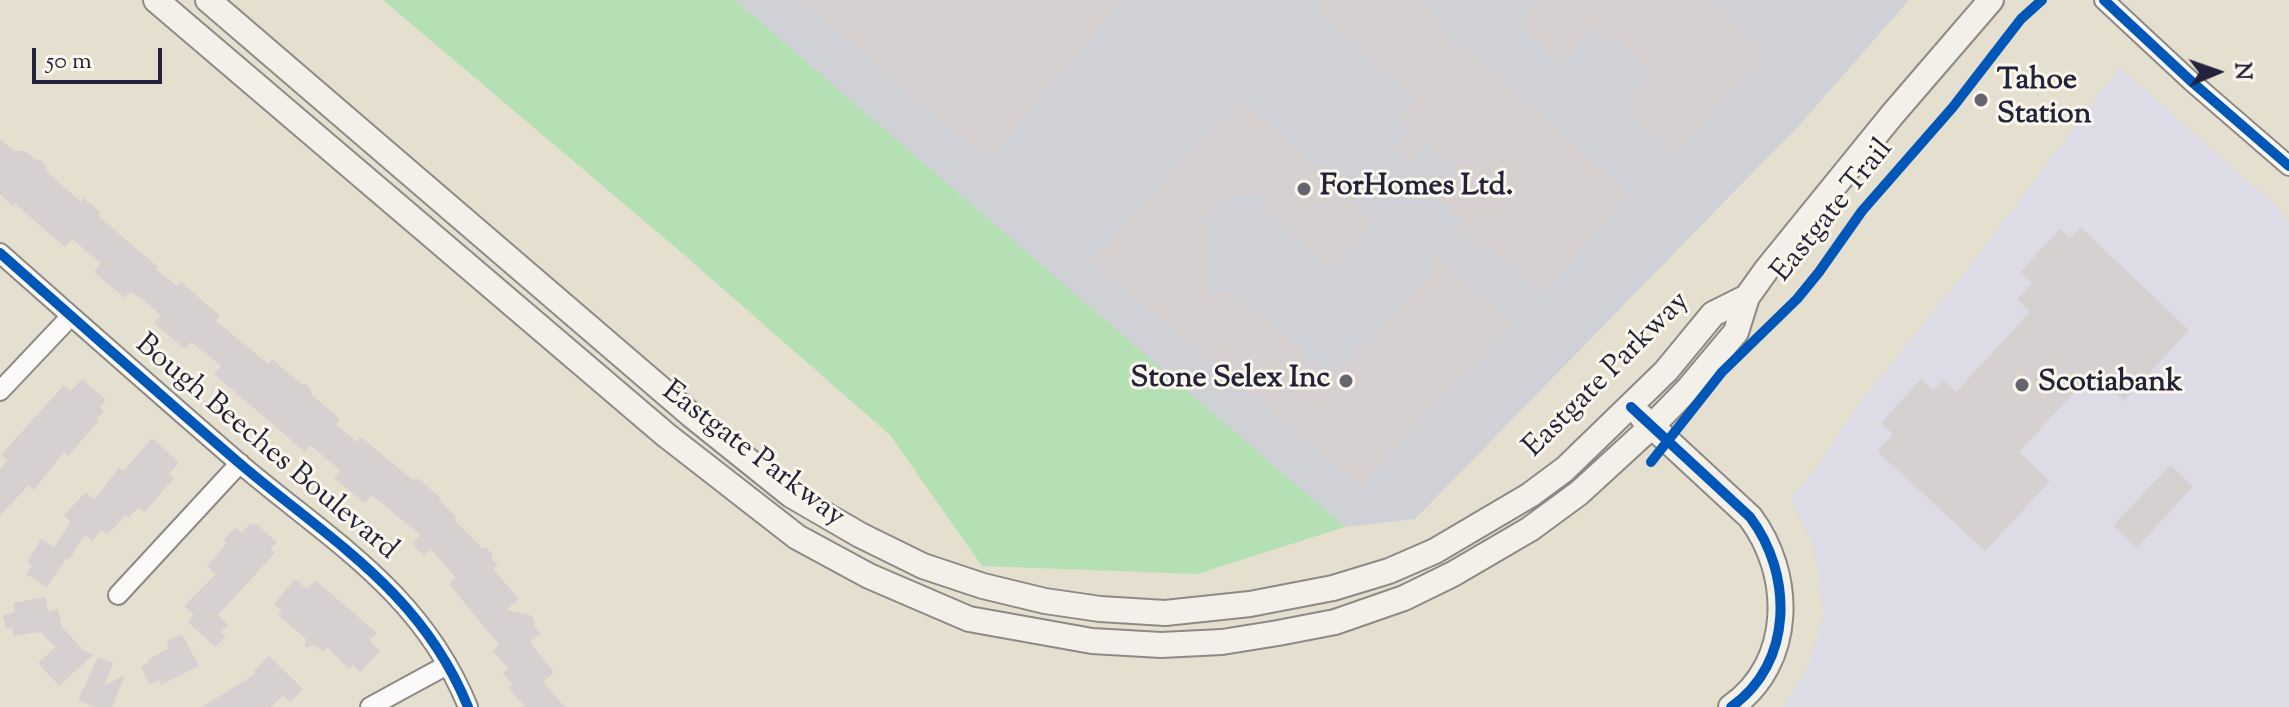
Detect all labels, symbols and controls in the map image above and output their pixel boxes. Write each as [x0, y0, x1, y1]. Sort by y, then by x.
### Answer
scale bar [36, 32, 166, 82]
north arrow [2177, 32, 2257, 112]
text: 50 m [46, 45, 92, 79]
text: N [2225, 62, 2257, 80]
place label: Tahoe Station [1997, 65, 2091, 136]
marker: Tahoe Station [1972, 91, 1990, 109]
street label: Eastgate Trail [1766, 133, 1902, 291]
place label: ForHomes Ltd. [1320, 171, 1513, 207]
marker: ForHomes Ltd. [1295, 180, 1313, 198]
street label: Eastgate Parkway [1517, 285, 1699, 467]
street label: Bough Beeches Boulevard [126, 328, 404, 570]
place label: Stone Selex Inc [1131, 363, 1330, 399]
place label: Scotiabank [2038, 367, 2182, 403]
marker: Stone Selex Inc [1337, 372, 1355, 390]
street label: Eastgate Parkway [653, 375, 851, 537]
marker: Scotiabank [2013, 376, 2031, 394]

